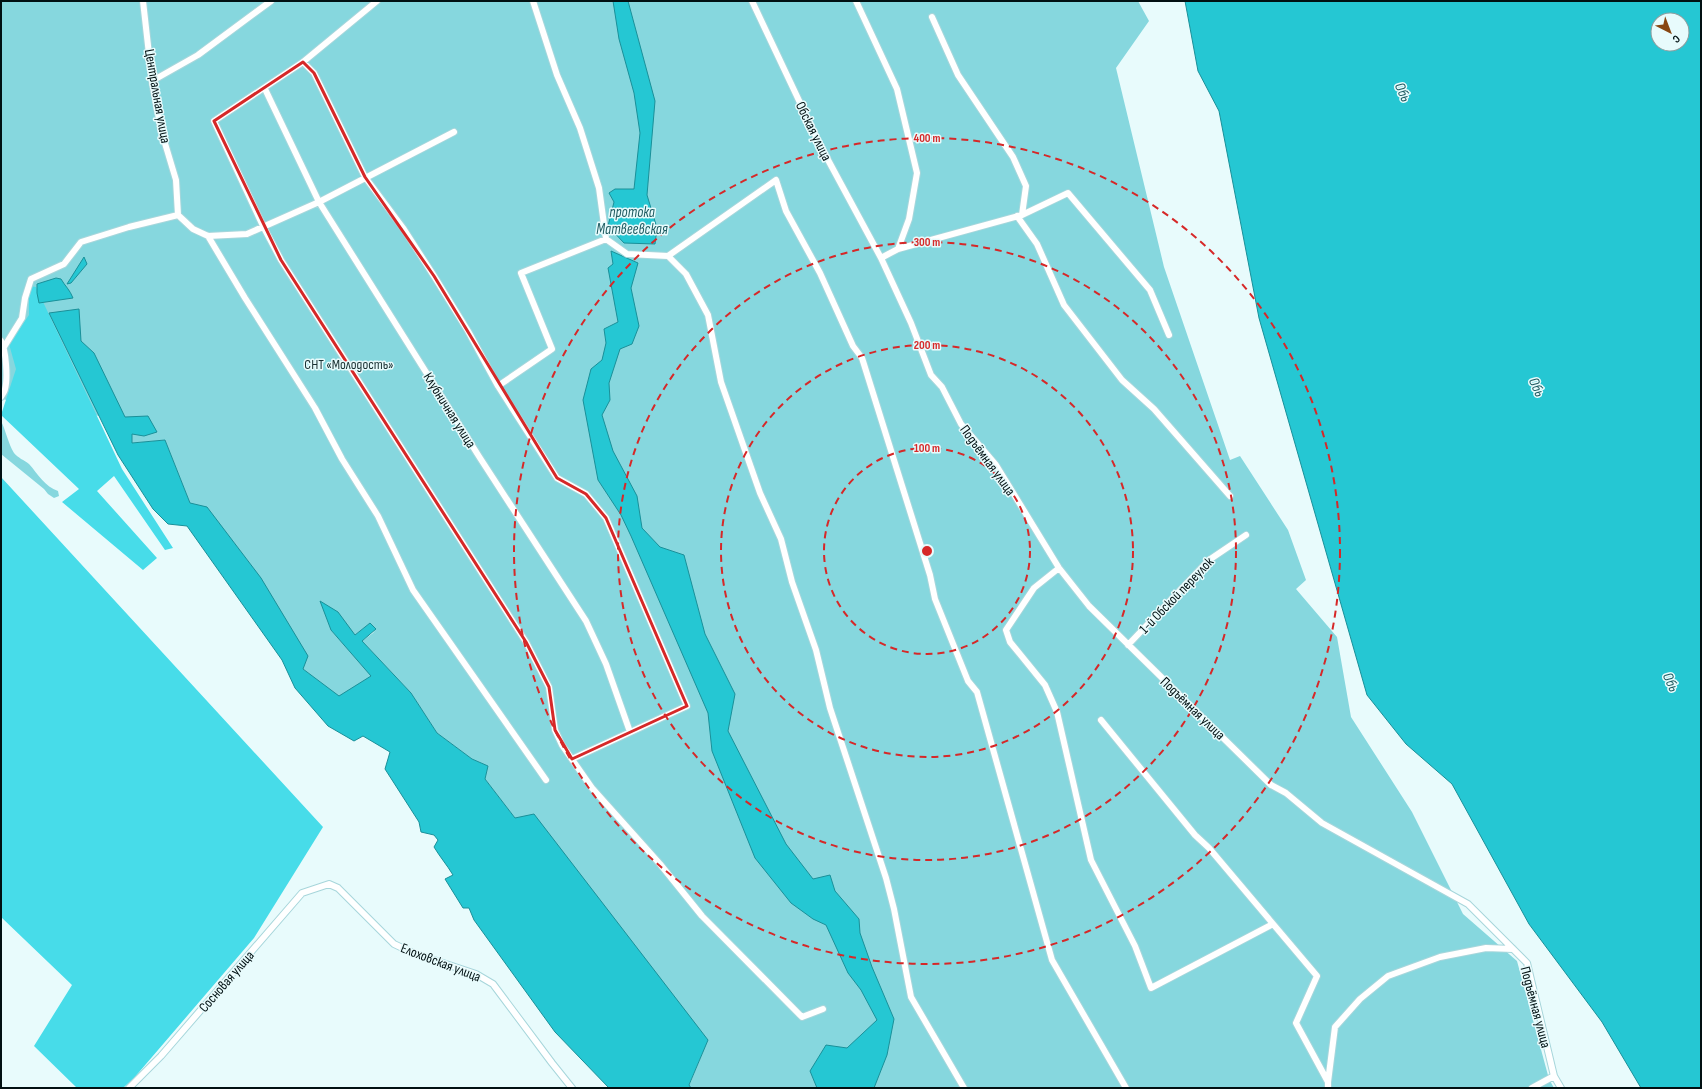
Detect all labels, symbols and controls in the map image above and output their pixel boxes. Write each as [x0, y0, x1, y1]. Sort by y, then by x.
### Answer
north arrow [1650, 12, 1690, 52]
text: С [1670, 32, 1683, 46]
street label: Центральная улица [141, 48, 174, 144]
water label: Обь [1390, 80, 1415, 105]
street label: Обская улица [792, 99, 835, 164]
text: 400 m [914, 131, 940, 146]
water label: протока Матвеевская [596, 203, 668, 239]
text: 300 m [914, 235, 940, 250]
text: 200 m [914, 338, 940, 353]
park label: СНТ «Молодость» [304, 356, 394, 373]
street label: Клубничная улица [420, 369, 480, 451]
water label: Обь [1524, 375, 1549, 400]
street label: Подъёмная улица [956, 422, 1019, 499]
text: 100 m [914, 441, 940, 456]
centre of rings [920, 544, 934, 558]
street label: 1-й Обской переулок [1136, 553, 1218, 637]
water label: Обь [1658, 670, 1683, 695]
street label: Подъёмная улица [1157, 673, 1229, 743]
street label: Елоховская улица [398, 939, 483, 986]
street label: Сосновая улица [195, 947, 258, 1016]
street label: Подъёмная улица [1517, 965, 1555, 1050]

